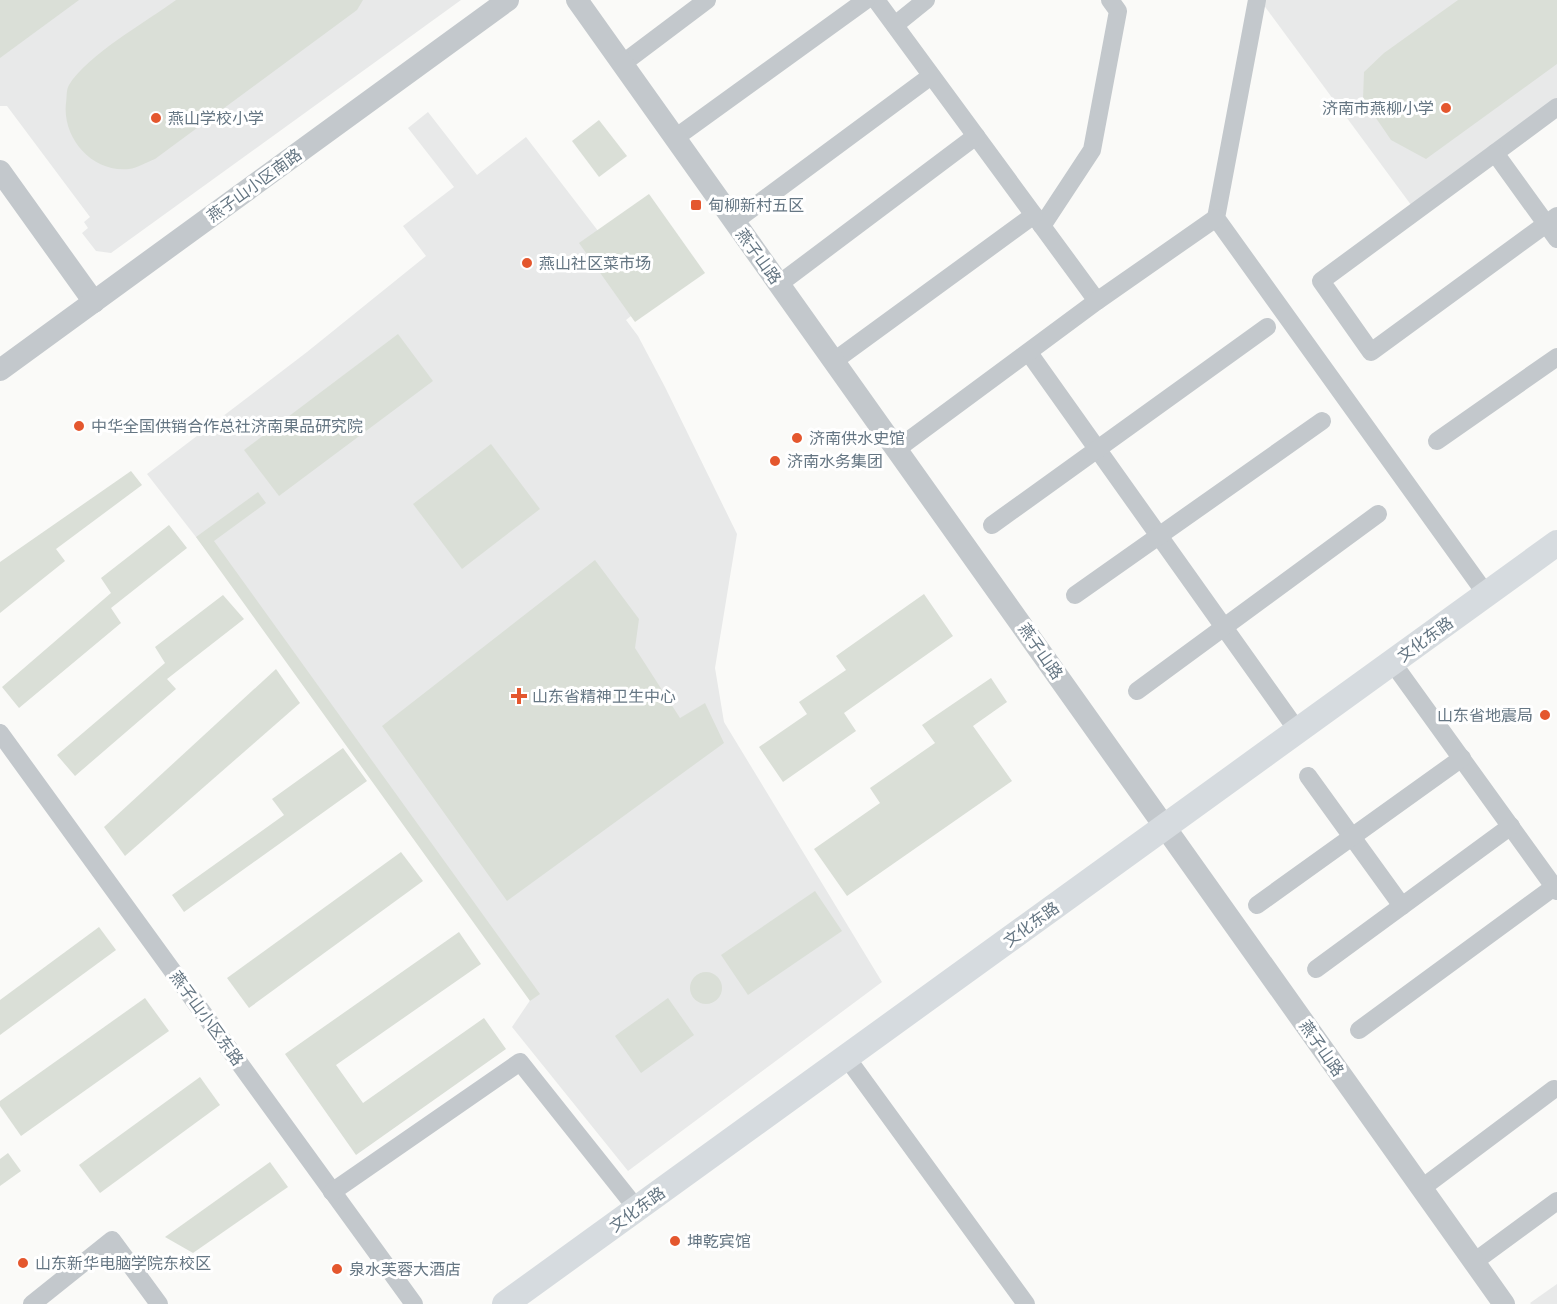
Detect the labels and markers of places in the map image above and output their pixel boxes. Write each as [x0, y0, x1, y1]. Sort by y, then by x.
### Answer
place label: 济南市燕柳小学 [1322, 99, 1434, 118]
marker: 济南市燕柳小学 [1439, 101, 1453, 115]
place label: 燕山学校小学 [168, 109, 264, 128]
marker: 燕山学校小学 [149, 111, 163, 125]
place label: 甸柳新村五区 [708, 196, 804, 215]
marker: 甸柳新村五区 [689, 198, 703, 212]
place label: 燕山社区菜市场 [539, 254, 651, 273]
marker: 燕山社区菜市场 [520, 256, 534, 270]
place label: 中华全国供销合作总社济南果品研究院 [91, 417, 363, 436]
marker: 中华全国供销合作总社济南果品研究院 [72, 419, 86, 433]
place label: 济南供水史馆 [809, 429, 905, 448]
marker: 济南供水史馆 [790, 431, 804, 445]
place label: 济南水务集团 [787, 452, 883, 471]
marker: 济南水务集团 [768, 454, 782, 468]
marker: 山东省精神卫生中心 [510, 687, 528, 705]
place label: 山东省精神卫生中心 [532, 687, 676, 706]
place label: 山东省地震局 [1437, 706, 1533, 725]
marker: 山东省地震局 [1538, 708, 1552, 722]
place label: 坤乾宾馆 [687, 1232, 751, 1251]
marker: 坤乾宾馆 [668, 1234, 682, 1248]
place label: 山东新华电脑学院东校区 [35, 1254, 211, 1273]
marker: 山东新华电脑学院东校区 [16, 1256, 30, 1270]
place label: 泉水芙蓉大酒店 [349, 1260, 461, 1279]
marker: 泉水芙蓉大酒店 [330, 1262, 344, 1276]

